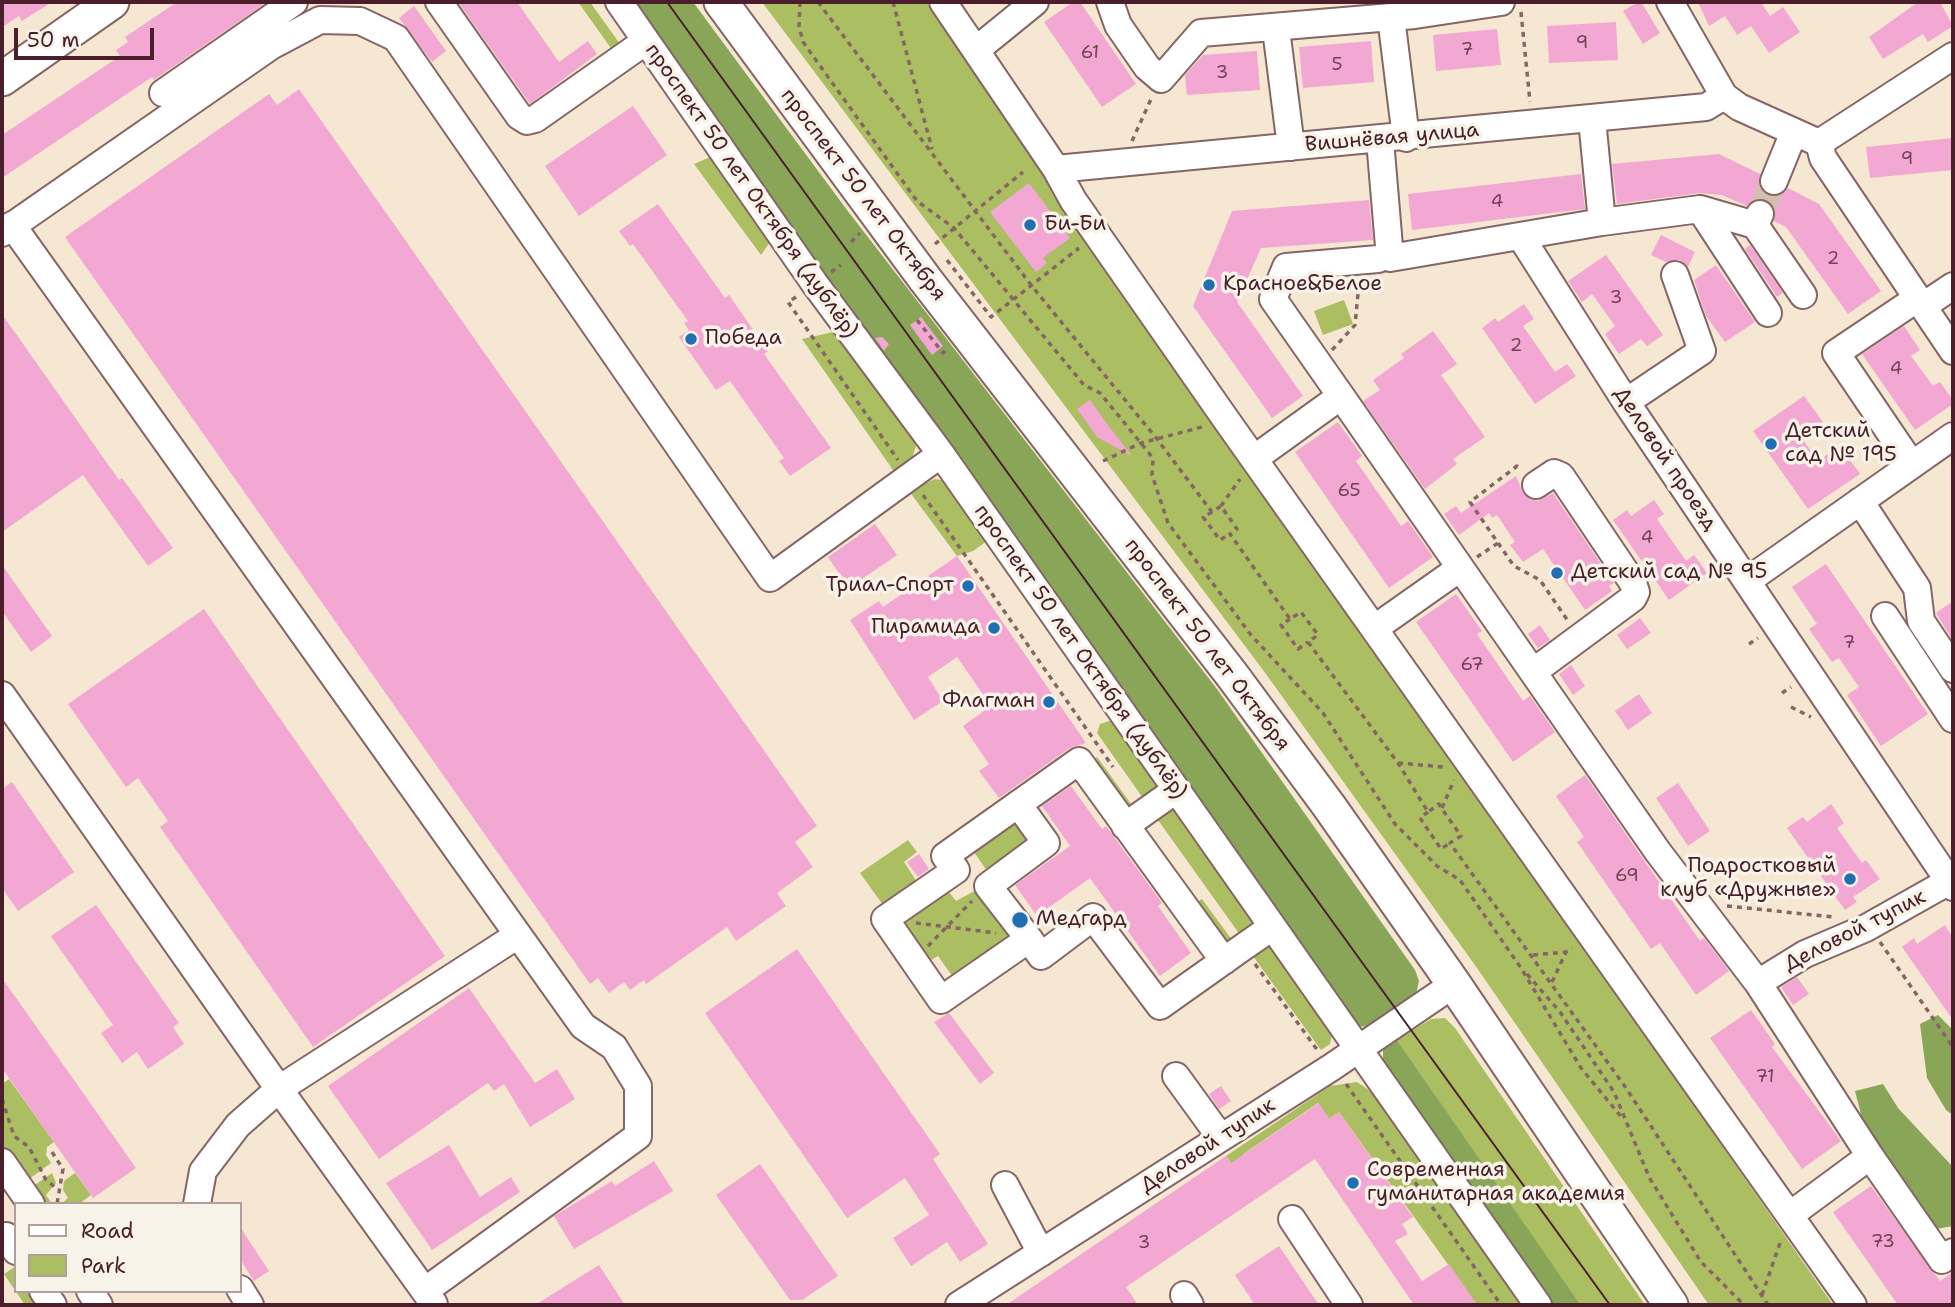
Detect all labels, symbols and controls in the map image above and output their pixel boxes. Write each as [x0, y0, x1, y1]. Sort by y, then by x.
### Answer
scale bar [18, 14, 158, 58]
text: 50 m [27, 26, 80, 54]
house number: 9 [1576, 32, 1588, 54]
street label: проспект 50 лет Октября (дублёр) [639, 39, 863, 343]
house number: 7 [1461, 39, 1473, 61]
house number: 61 [1081, 42, 1099, 64]
house number: 5 [1331, 54, 1343, 76]
house number: 3 [1216, 62, 1228, 84]
street label: проспект 50 лет Октября [775, 84, 951, 306]
street label: Вишнёвая улица [1304, 118, 1480, 158]
house number: 9 [1901, 148, 1913, 170]
house number: 4 [1491, 191, 1503, 213]
place label: Би-Би [1044, 212, 1106, 238]
marker: Би-Би [1022, 217, 1038, 233]
house number: 2 [1827, 248, 1839, 270]
place label: Красное&Белое [1223, 272, 1382, 298]
marker: Красное&Белое [1201, 277, 1217, 293]
house number: 3 [1610, 287, 1622, 309]
place label: Победа [705, 326, 782, 352]
marker: Победа [683, 331, 699, 347]
house number: 2 [1510, 335, 1522, 357]
house number: 4 [1890, 358, 1902, 380]
street label: Деловой проезд [1608, 382, 1722, 536]
place label: Детский сад № 195 [1785, 419, 1897, 469]
marker: Детский сад № 195 [1763, 436, 1779, 452]
house number: 65 [1338, 480, 1360, 502]
street label: проспект 50 лет Октября (дублёр) [968, 500, 1192, 804]
house number: 4 [1641, 527, 1653, 549]
street label: проспект 50 лет Октября [1119, 534, 1295, 756]
place label: Детский сад № 95 [1571, 560, 1767, 586]
marker: Детский сад № 95 [1549, 565, 1565, 581]
place label: Триал-Спорт [826, 573, 954, 599]
marker: Триал-Спорт [960, 578, 976, 594]
place label: Пирамида [871, 615, 980, 641]
marker: Пирамида [986, 620, 1002, 636]
house number: 7 [1843, 632, 1855, 654]
house number: 67 [1460, 654, 1484, 676]
place label: Флагман [942, 689, 1035, 715]
marker: Флагман [1041, 694, 1057, 710]
place label: Подростковый клуб «Дружные» [1660, 854, 1836, 904]
house number: 69 [1615, 865, 1639, 887]
marker: Подростковый клуб «Дружные» [1842, 871, 1858, 887]
street label: Деловой тупик [1780, 884, 1930, 978]
place label: Медгард [1036, 907, 1127, 933]
marker: Медгард [1010, 910, 1030, 930]
house number: 71 [1755, 1066, 1775, 1088]
street label: Деловой тупик [1136, 1093, 1280, 1199]
place label: Современная гуманитарная академия [1367, 1158, 1625, 1208]
marker: Современная гуманитарная академия [1345, 1175, 1361, 1191]
legend [14, 1202, 242, 1293]
text: Road [81, 1217, 134, 1245]
house number: 73 [1871, 1231, 1895, 1253]
house number: 3 [1138, 1232, 1150, 1254]
text: Park [81, 1252, 126, 1280]

